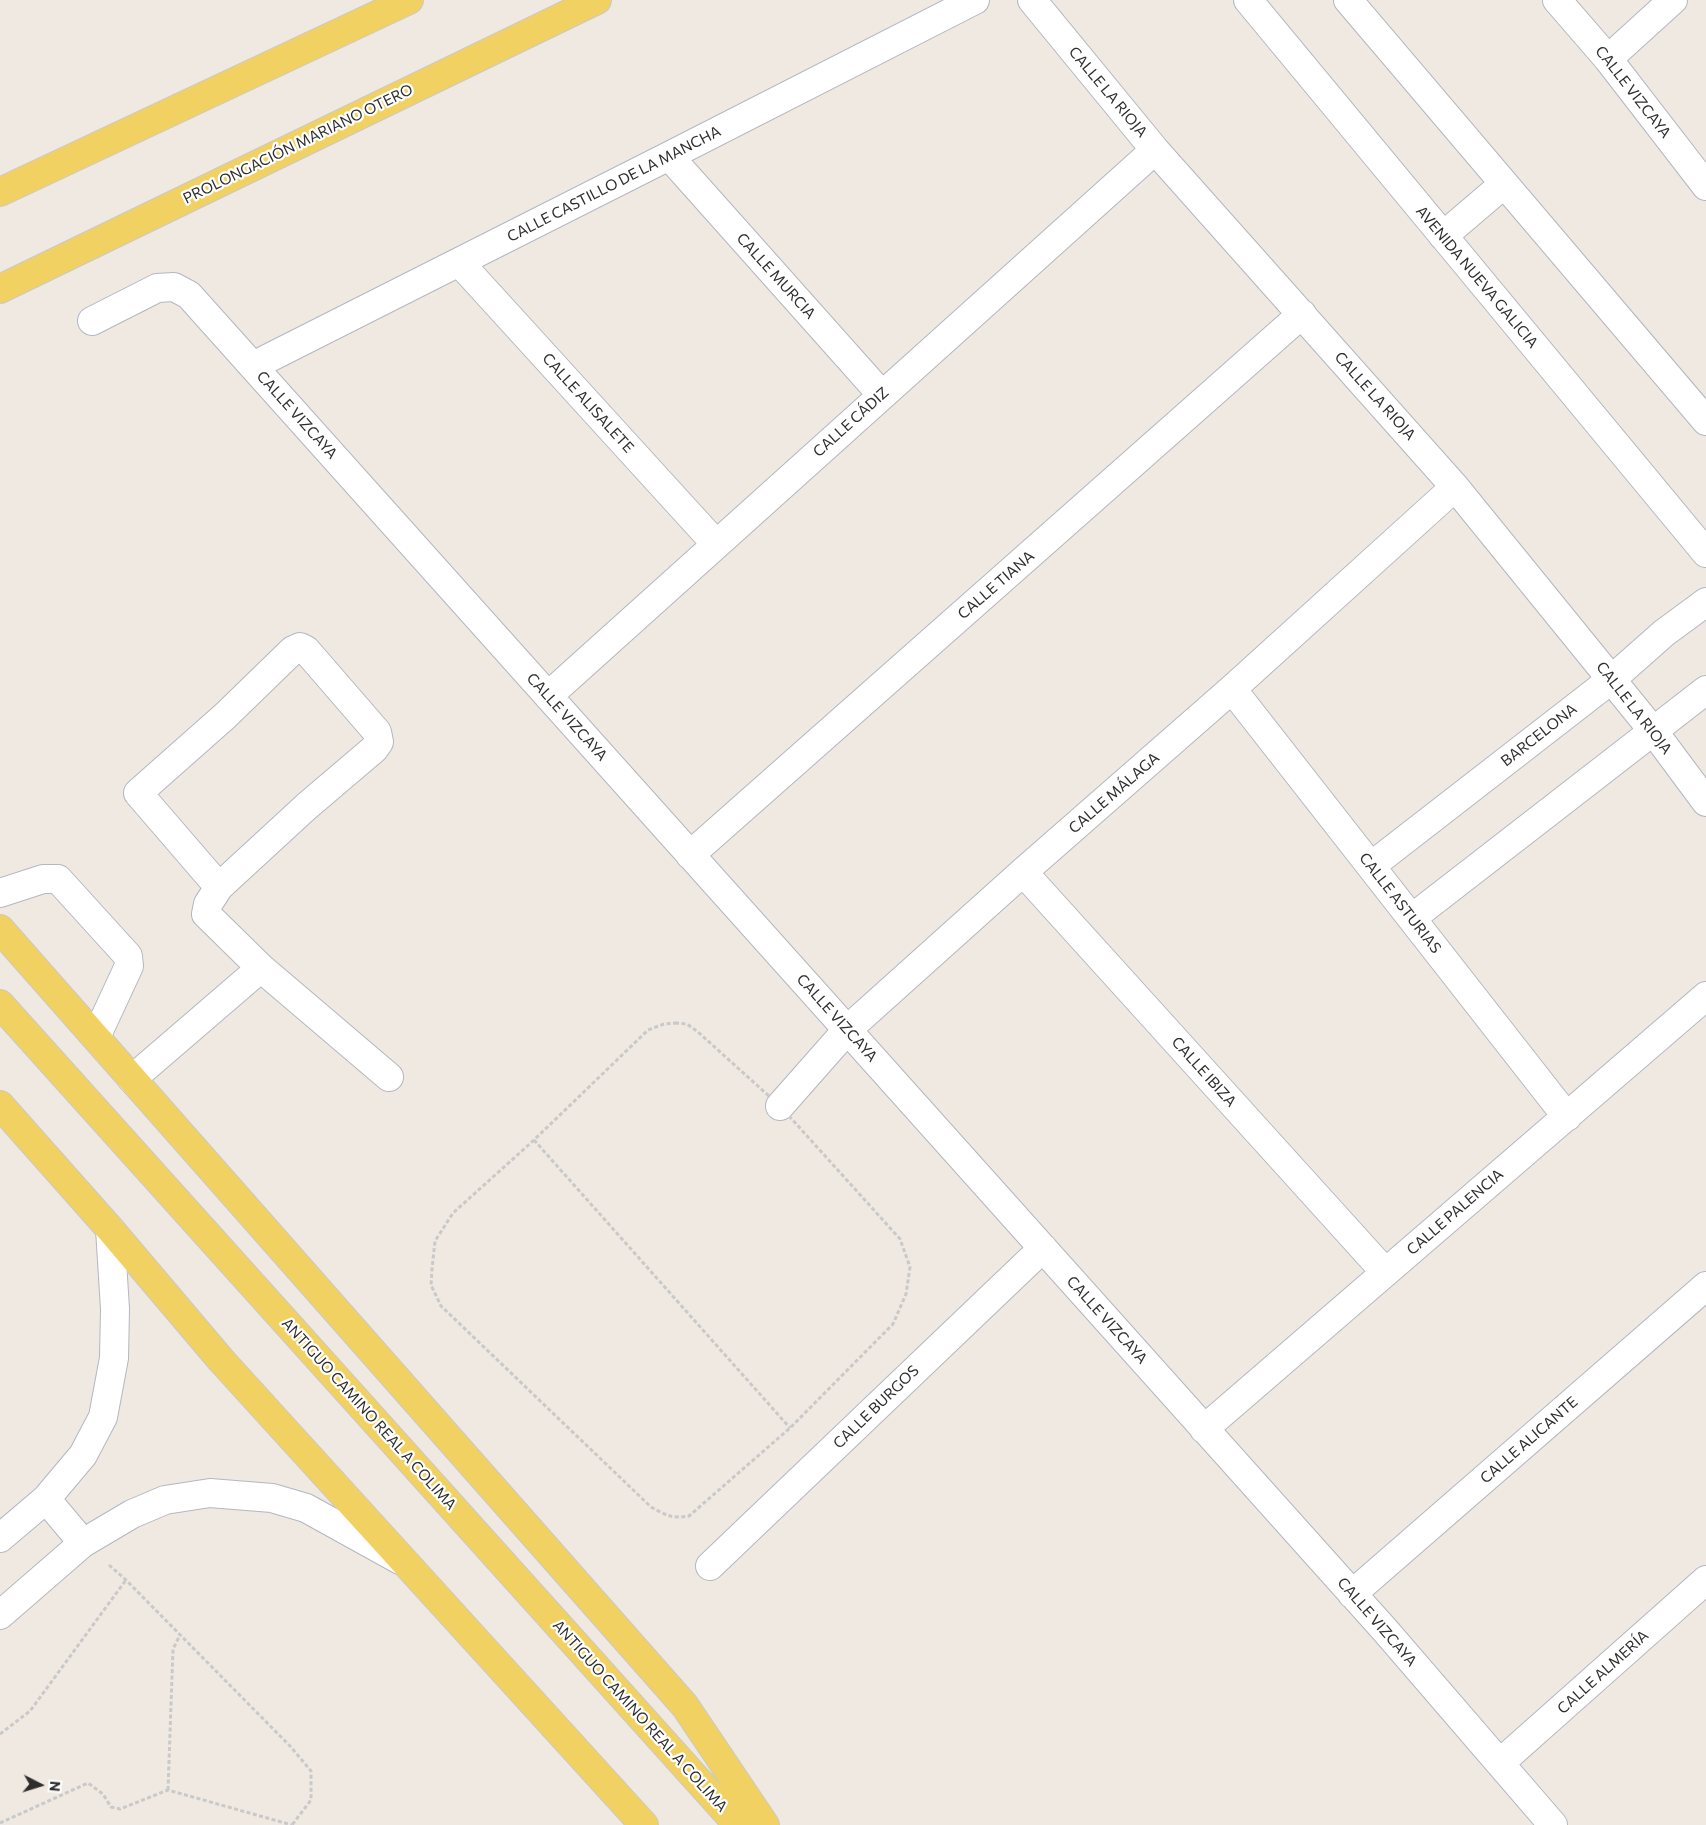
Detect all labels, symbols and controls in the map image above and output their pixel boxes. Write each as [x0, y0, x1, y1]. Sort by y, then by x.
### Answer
street label: CALLE VIZCAYA [1591, 42, 1675, 142]
street label: CALLE LA RIOJA [1065, 43, 1151, 141]
street label: PROLONGACIÓN MARIANO OTERO [180, 80, 416, 208]
street label: CALLE CASTILLO DE LA MANCHA [504, 122, 724, 246]
street label: AVENIDA NUEVA GALICIA [1412, 202, 1542, 352]
street label: CALLE MURCIA [733, 229, 819, 323]
street label: CALLE LA RIOJA [1331, 348, 1419, 444]
street label: CALLE ALISALETE [539, 349, 637, 457]
street label: CALLE VIZCAYA [253, 367, 341, 463]
street label: CALLE CÁDIZ [809, 383, 893, 461]
street label: CALLE TIANA [954, 547, 1038, 623]
street label: CALLE LA RIOJA [1592, 658, 1676, 758]
street label: CALLE VIZCAYA [523, 669, 611, 765]
street label: BARCELONA [1498, 700, 1580, 770]
street label: CALLE MÁLAGA [1065, 749, 1163, 837]
street label: CALLE ASTURIAS [1355, 849, 1445, 957]
street label: CALLE VIZCAYA [793, 970, 881, 1066]
street label: CALLE IBIZA [1168, 1033, 1240, 1111]
street label: CALLE PALENCIA [1403, 1165, 1507, 1259]
street label: CALLE VIZCAYA [1063, 1272, 1151, 1368]
street label: ANTIGUO CAMINO REAL A COLIMA [278, 1314, 460, 1514]
street label: CALLE BURGOS [829, 1362, 923, 1452]
street label: CALLE ALICANTE [1477, 1393, 1581, 1487]
street label: CALLE VIZCAYA [1333, 1574, 1421, 1670]
street label: ANTIGUO CAMINO REAL A COLIMA [549, 1616, 731, 1816]
street label: CALLE ALMERÍA [1554, 1626, 1652, 1718]
north arrow [15, 1760, 65, 1810]
text: N [47, 1780, 64, 1792]

